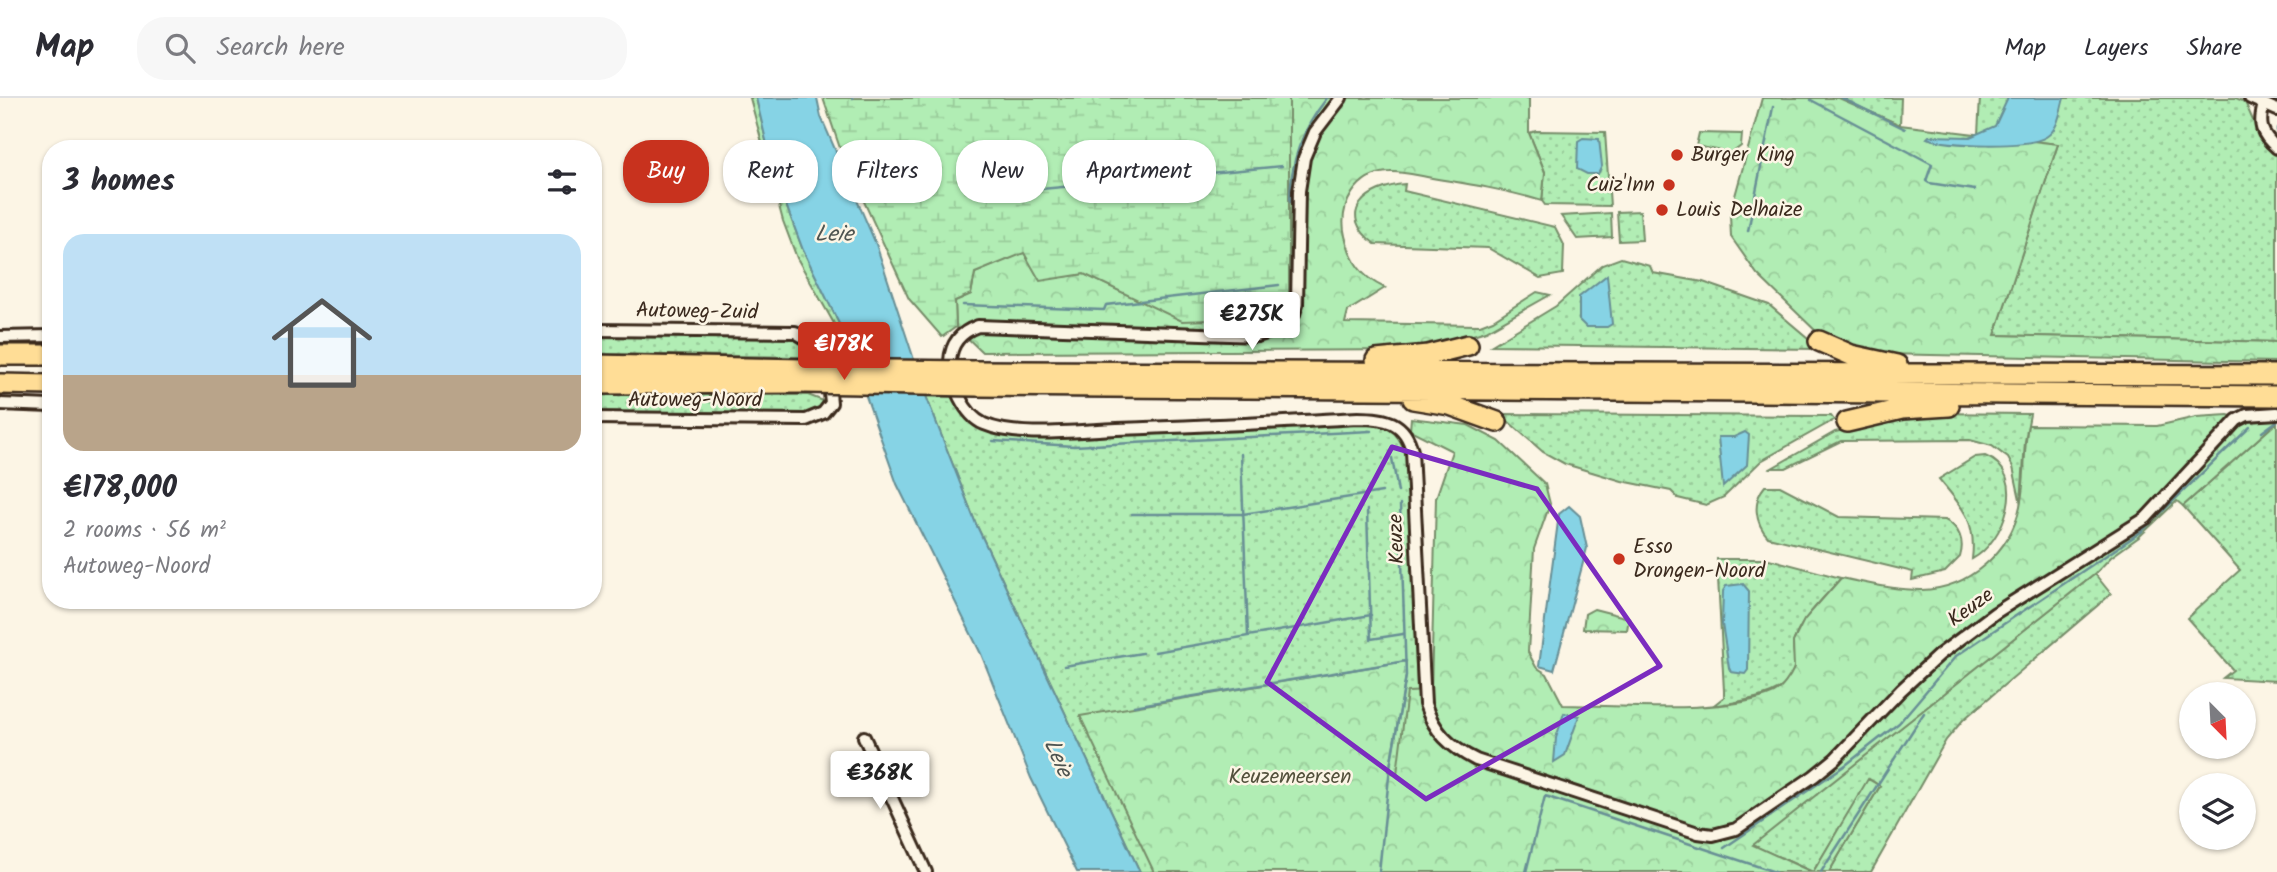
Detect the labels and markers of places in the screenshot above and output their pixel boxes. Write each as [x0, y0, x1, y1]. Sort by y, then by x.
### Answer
place label: Burger King [1691, 139, 1795, 172]
marker: Burger King [1669, 147, 1685, 163]
place label: Cuiz'Inn [1586, 169, 1655, 202]
marker: Cuiz'Inn [1661, 177, 1677, 193]
place label: Louis Delhaize [1676, 194, 1803, 227]
marker: Louis Delhaize [1654, 202, 1670, 218]
pin: €275K [1203, 292, 1301, 352]
pin: €178K [795, 322, 893, 382]
place label: Esso Drongen-Noord [1633, 531, 1766, 588]
marker: Esso Drongen-Noord [1611, 551, 1627, 567]
pin: €368K [831, 752, 929, 811]

